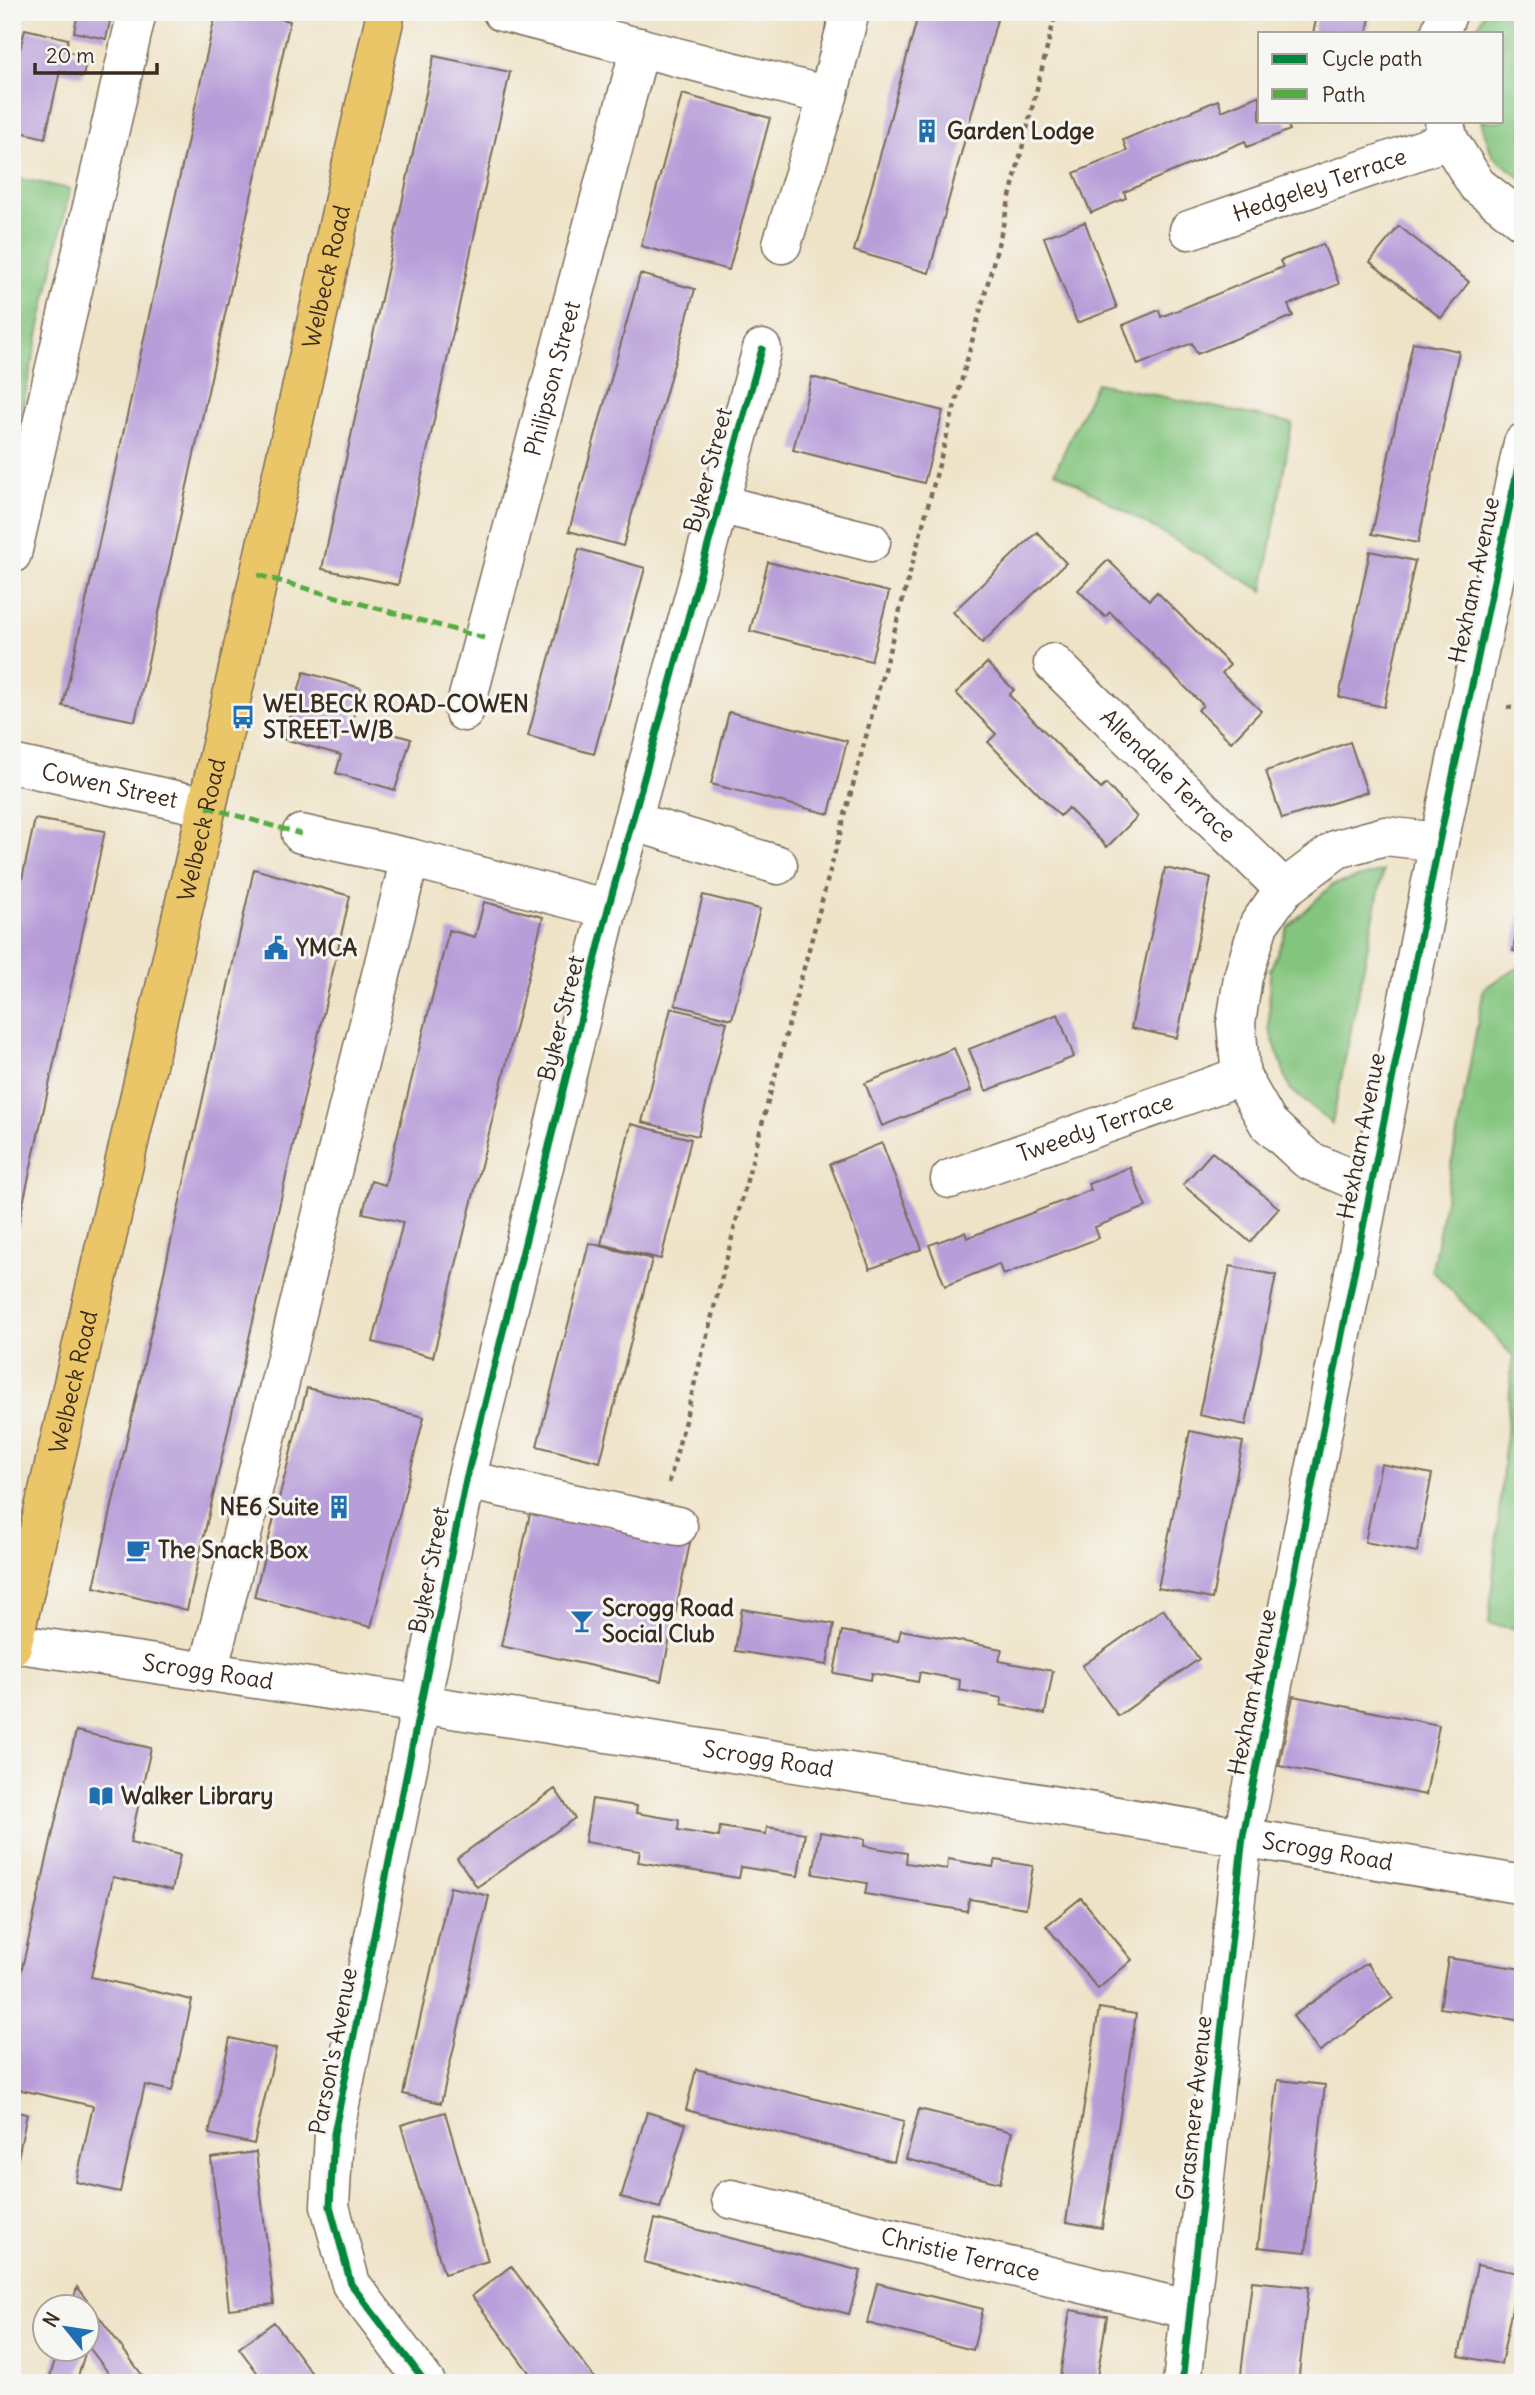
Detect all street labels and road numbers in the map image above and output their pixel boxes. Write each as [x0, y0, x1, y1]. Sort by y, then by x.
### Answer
street label: Hedgeley Terrace [1229, 141, 1410, 228]
street label: Welbeck Road [296, 202, 356, 351]
street label: Philipson Street [517, 297, 586, 459]
street label: Byker Street [677, 404, 738, 536]
street label: Hexham Avenue [1442, 494, 1505, 666]
street label: Allendale Terrace [1094, 702, 1242, 848]
street label: Welbeck Road [171, 755, 232, 904]
street label: Cowen Street [39, 756, 181, 814]
street label: Byker Street [531, 952, 590, 1084]
street label: Hexham Avenue [1330, 1050, 1391, 1222]
street label: Tweedy Terrace [1013, 1086, 1177, 1168]
street label: Welbeck Road [42, 1308, 103, 1456]
street label: Byker Street [402, 1504, 455, 1636]
street label: Hexham Avenue [1221, 1606, 1282, 1778]
street label: Scrogg Road [141, 1647, 275, 1695]
street label: Scrogg Road [701, 1734, 836, 1783]
street label: Scrogg Road [1260, 1826, 1395, 1876]
street label: Parson's Avenue [302, 1965, 363, 2137]
street label: Grasmere Avenue [1169, 2014, 1218, 2202]
street label: Christie Terrace [878, 2221, 1043, 2287]

